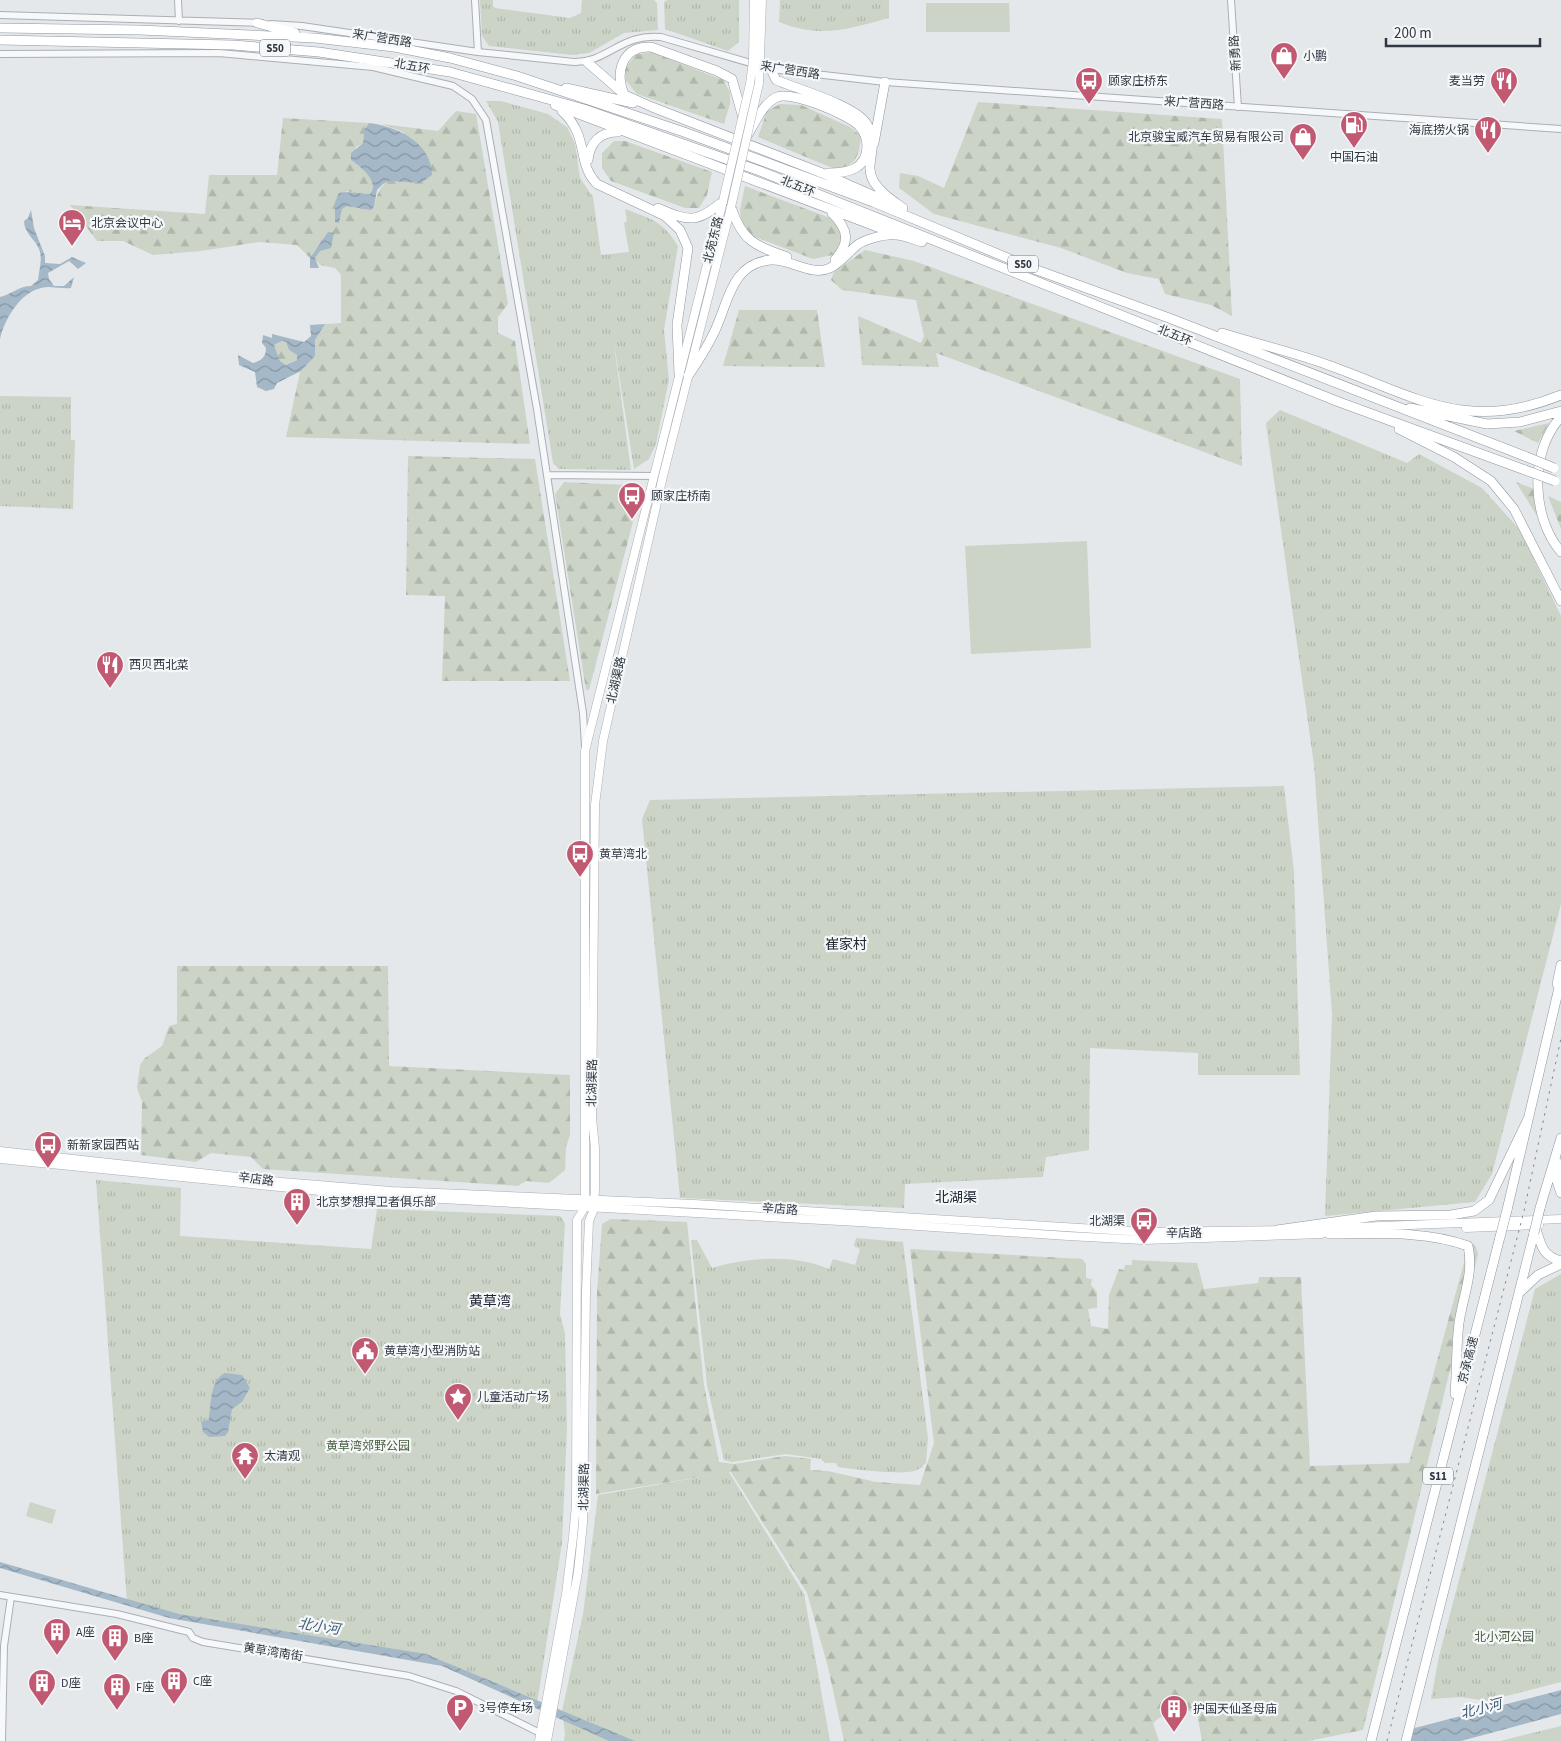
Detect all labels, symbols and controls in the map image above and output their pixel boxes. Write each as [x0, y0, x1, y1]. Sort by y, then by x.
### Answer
scale bar [1386, 15, 1540, 47]
text: 200 m [1394, 23, 1432, 44]
street label: 来广营西路 [351, 25, 413, 52]
street label: 新勇路 [1226, 34, 1245, 72]
road number: S50 [260, 40, 290, 56]
shop icon: 小鹏 [1269, 41, 1299, 80]
place label: 小鹏 [1303, 48, 1327, 65]
street label: 北五环 [393, 55, 431, 78]
street label: 来广营西路 [759, 57, 821, 84]
bus stop icon: 顾家庄桥东 [1074, 66, 1104, 105]
restaurant icon: 麦当劳 [1489, 66, 1519, 105]
place label: 顾家庄桥东 [1108, 73, 1168, 90]
place label: 麦当劳 [1449, 73, 1485, 90]
street label: 来广营西路 [1163, 93, 1224, 114]
fuel station icon: 中国石油 [1339, 110, 1369, 149]
restaurant icon: 海底捞火锅 [1473, 115, 1503, 154]
shop icon: 北京骏宝威汽车贸易有限公司 [1288, 122, 1318, 161]
place label: 海底捞火锅 [1409, 122, 1469, 139]
place label: 北京骏宝威汽车贸易有限公司 [1128, 129, 1284, 146]
place label: 中国石油 [1330, 149, 1378, 166]
street label: 北五环 [778, 172, 818, 201]
hotel icon: 北京会议中心 [57, 208, 87, 247]
place label: 北京会议中心 [91, 215, 163, 232]
street label: 北苑东路 [699, 215, 728, 265]
road number: S50 [1008, 255, 1038, 272]
street label: 北五环 [1155, 321, 1195, 350]
bus stop icon: 顾家庄桥南 [617, 481, 647, 520]
place label: 顾家庄桥南 [651, 488, 711, 505]
restaurant icon: 西贝西北菜 [95, 650, 125, 689]
street label: 北湖渠路 [603, 655, 630, 705]
place label: 西贝西北菜 [129, 657, 189, 674]
bus stop icon: 黄草湾北 [565, 839, 595, 878]
place label: 黄草湾北 [599, 846, 647, 863]
district label: 崔家村 [825, 935, 867, 955]
street label: 北湖渠路 [584, 1059, 601, 1107]
bus stop icon: 新新家园西站 [33, 1130, 63, 1169]
place label: 新新家园西站 [67, 1137, 139, 1154]
street label: 辛店路 [237, 1169, 275, 1190]
building icon: 北京梦想捍卫者俱乐部 [282, 1187, 312, 1226]
district label: 北湖渠 [935, 1188, 977, 1208]
place label: 北京梦想捍卫者俱乐部 [316, 1194, 436, 1211]
street label: 辛店路 [761, 1200, 799, 1219]
bus stop icon: 北湖渠 [1129, 1206, 1159, 1245]
place label: 北湖渠 [1089, 1213, 1125, 1230]
street label: 辛店路 [1166, 1225, 1202, 1242]
district label: 黄草湾 [469, 1292, 511, 1312]
street label: 京承高速 [1454, 1335, 1483, 1385]
public building icon: 黄草湾小型消防站 [350, 1336, 380, 1375]
place label: 黄草湾小型消防站 [384, 1343, 480, 1360]
place icon: 儿童活动广场 [443, 1382, 473, 1421]
place label: 儿童活动广场 [477, 1389, 549, 1406]
park label: 黄草湾郊野公园 [326, 1438, 410, 1455]
temple icon: 太清观 [230, 1441, 260, 1480]
place label: 太清观 [264, 1448, 300, 1465]
street label: 北湖渠路 [576, 1463, 593, 1511]
road number: S11 [1423, 1468, 1453, 1484]
water label: 北小河 [297, 1614, 344, 1641]
building icon: A座 [42, 1617, 72, 1656]
building icon: B座 [100, 1623, 130, 1662]
place label: A座 [76, 1624, 95, 1641]
park label: 北小河公园 [1474, 1629, 1534, 1646]
place label: B座 [134, 1630, 153, 1647]
street label: 黄草湾南街 [242, 1639, 304, 1666]
building icon: C座 [159, 1666, 189, 1705]
building icon: D座 [27, 1668, 57, 1707]
building icon: F座 [102, 1672, 132, 1711]
place label: C座 [193, 1673, 212, 1690]
place label: D座 [61, 1675, 80, 1692]
place label: F座 [136, 1679, 154, 1696]
parking icon: 3号停车场 [445, 1693, 475, 1732]
water label: 北小河 [1458, 1693, 1507, 1724]
building icon: 护国天仙圣母庙 [1159, 1694, 1189, 1733]
place label: 3号停车场 [479, 1700, 533, 1717]
place label: 护国天仙圣母庙 [1193, 1701, 1277, 1718]

